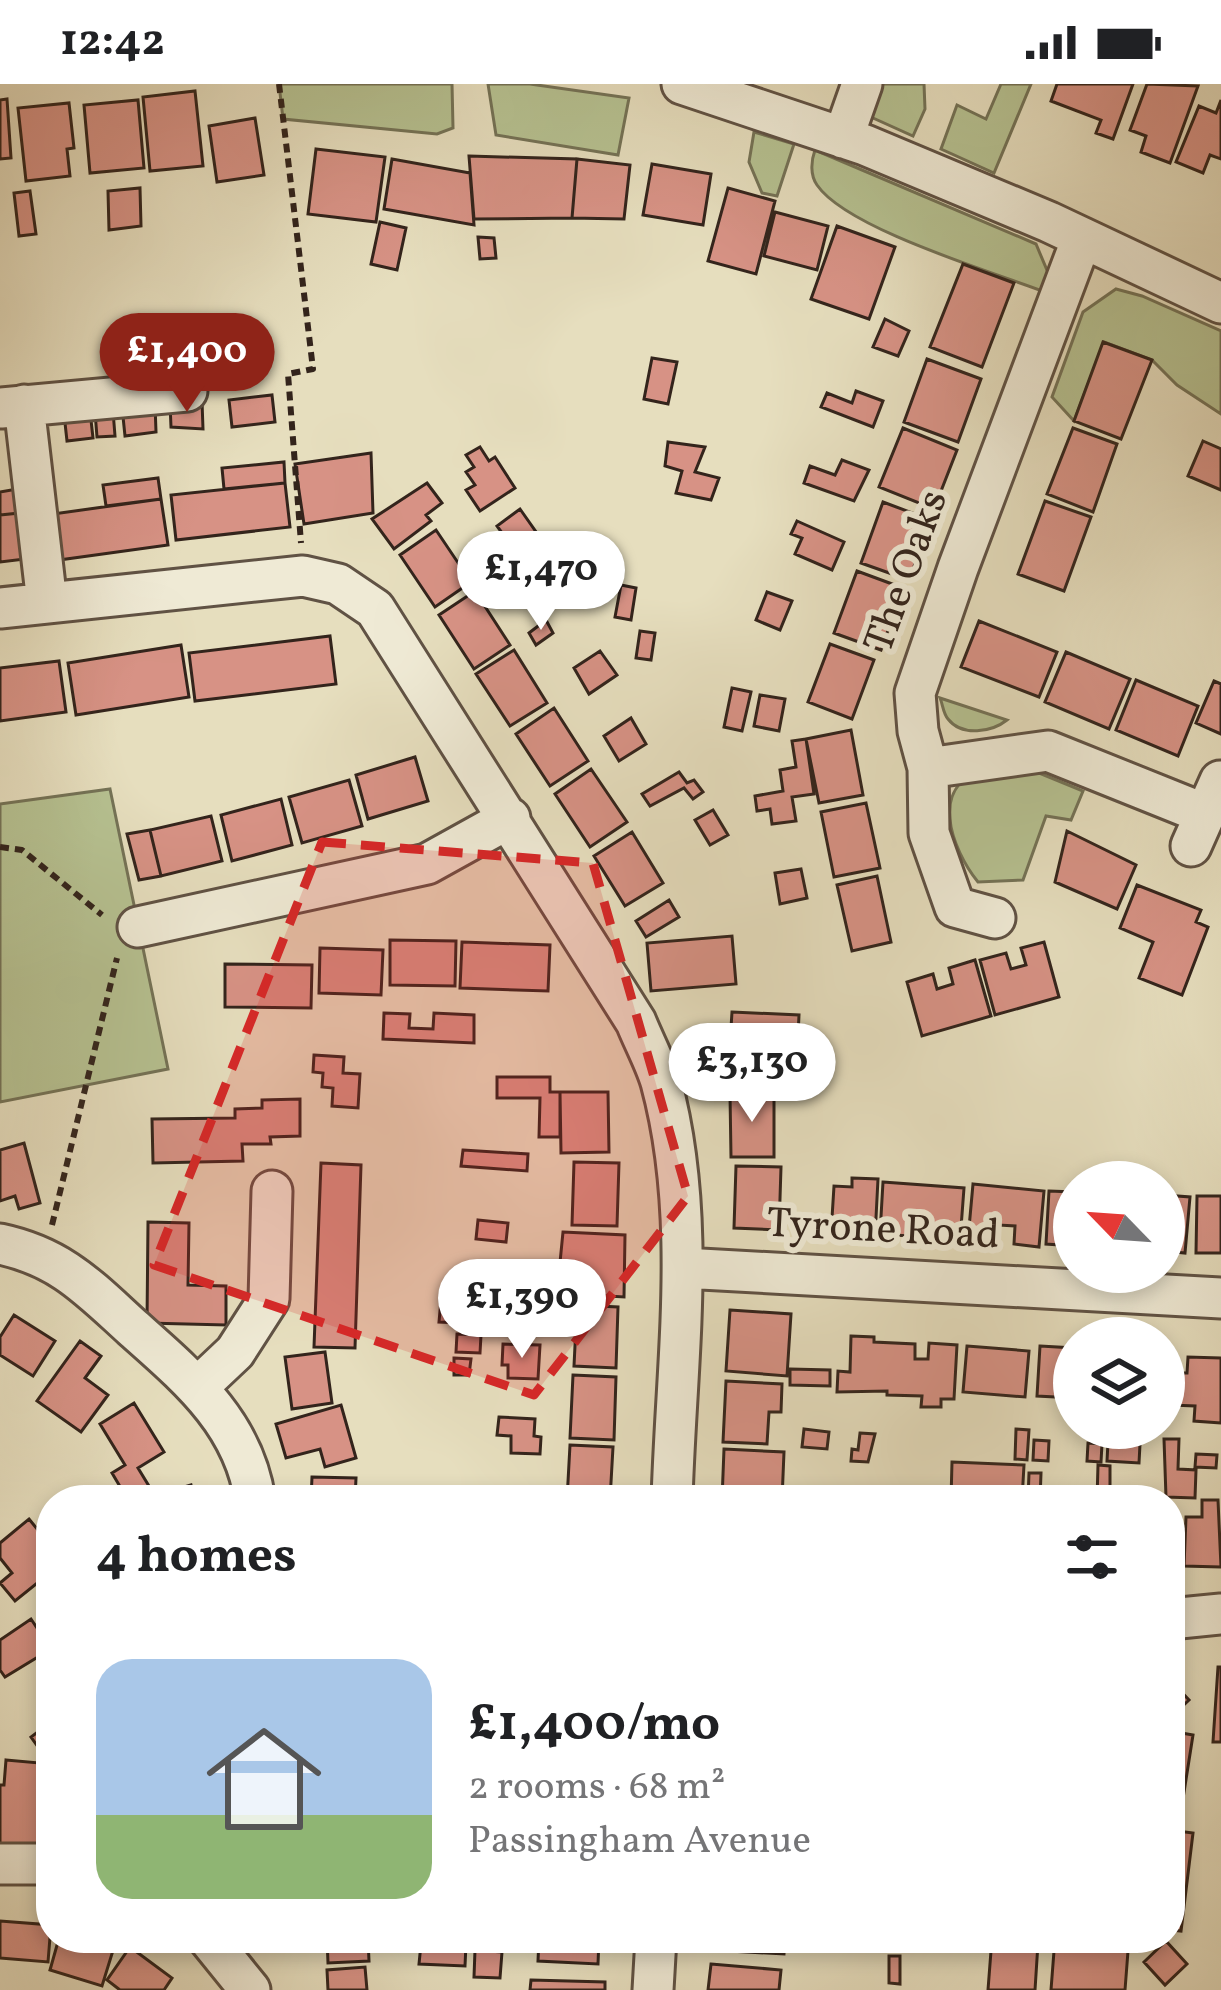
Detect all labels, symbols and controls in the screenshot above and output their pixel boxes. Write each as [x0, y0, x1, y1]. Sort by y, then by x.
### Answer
text: 12:42 [60, 11, 165, 74]
pin: £1,400 [89, 313, 285, 415]
text: £1,400 [127, 325, 247, 379]
street label: The Oaks [851, 482, 965, 662]
pin: £1,470 [443, 531, 639, 633]
text: £1,470 [484, 543, 598, 597]
pin: £3,130 [654, 1023, 850, 1125]
text: £3,130 [696, 1035, 808, 1089]
north arrow [1053, 1161, 1185, 1293]
map controls [1053, 1161, 1185, 1449]
street label: Tyrone Road [765, 1195, 1001, 1267]
pin: £1,390 [424, 1259, 620, 1361]
text: £1,390 [465, 1271, 579, 1325]
button: layers [1053, 1317, 1185, 1449]
text: 4 homes [96, 1522, 297, 1593]
icon: filters [1059, 1524, 1125, 1590]
text: £1,400/mo [468, 1690, 720, 1761]
icon: home [192, 1707, 336, 1851]
text: 2 rooms · 68 m² [468, 1761, 725, 1815]
text: Passingham Avenue [468, 1815, 811, 1869]

